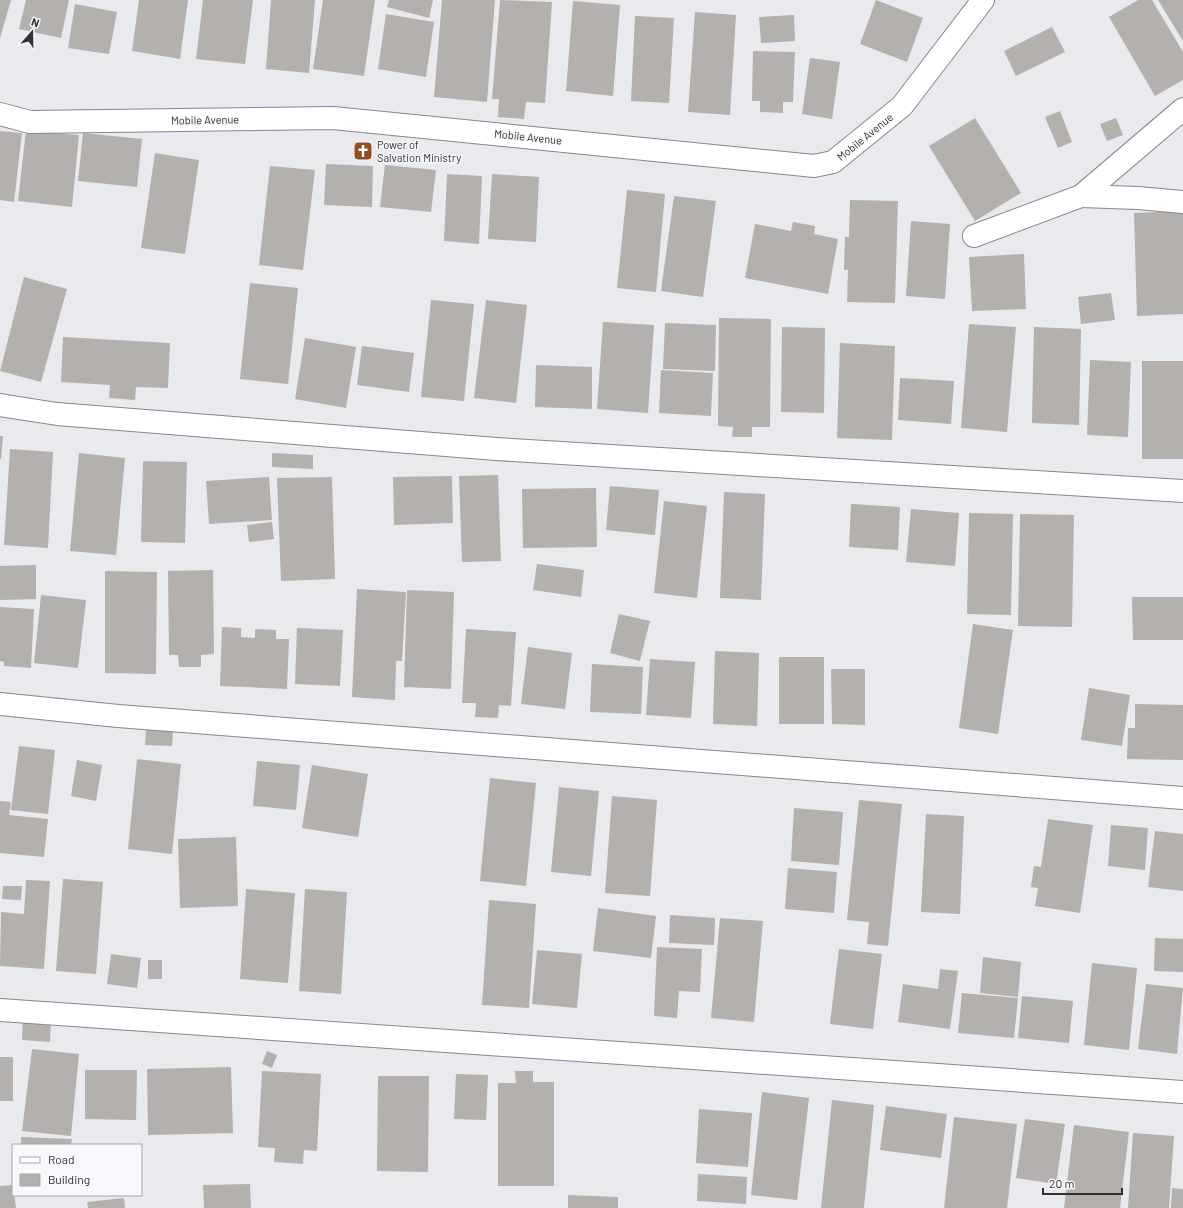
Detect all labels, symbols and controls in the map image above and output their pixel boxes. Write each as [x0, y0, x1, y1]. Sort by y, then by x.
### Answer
north arrow [12, 12, 52, 52]
text: N [30, 15, 41, 29]
street label: Mobile Avenue [834, 110, 895, 163]
street label: Mobile Avenue [171, 112, 239, 127]
street label: Mobile Avenue [493, 126, 563, 147]
place label: Power of Salvation Ministry [377, 138, 461, 164]
church icon: Power of Salvation Ministry [352, 140, 374, 162]
legend [12, 1144, 142, 1196]
text: Road [48, 1152, 75, 1166]
scale bar [1043, 1170, 1122, 1196]
text: Building [48, 1172, 90, 1186]
text: 20 m [1049, 1176, 1075, 1190]

